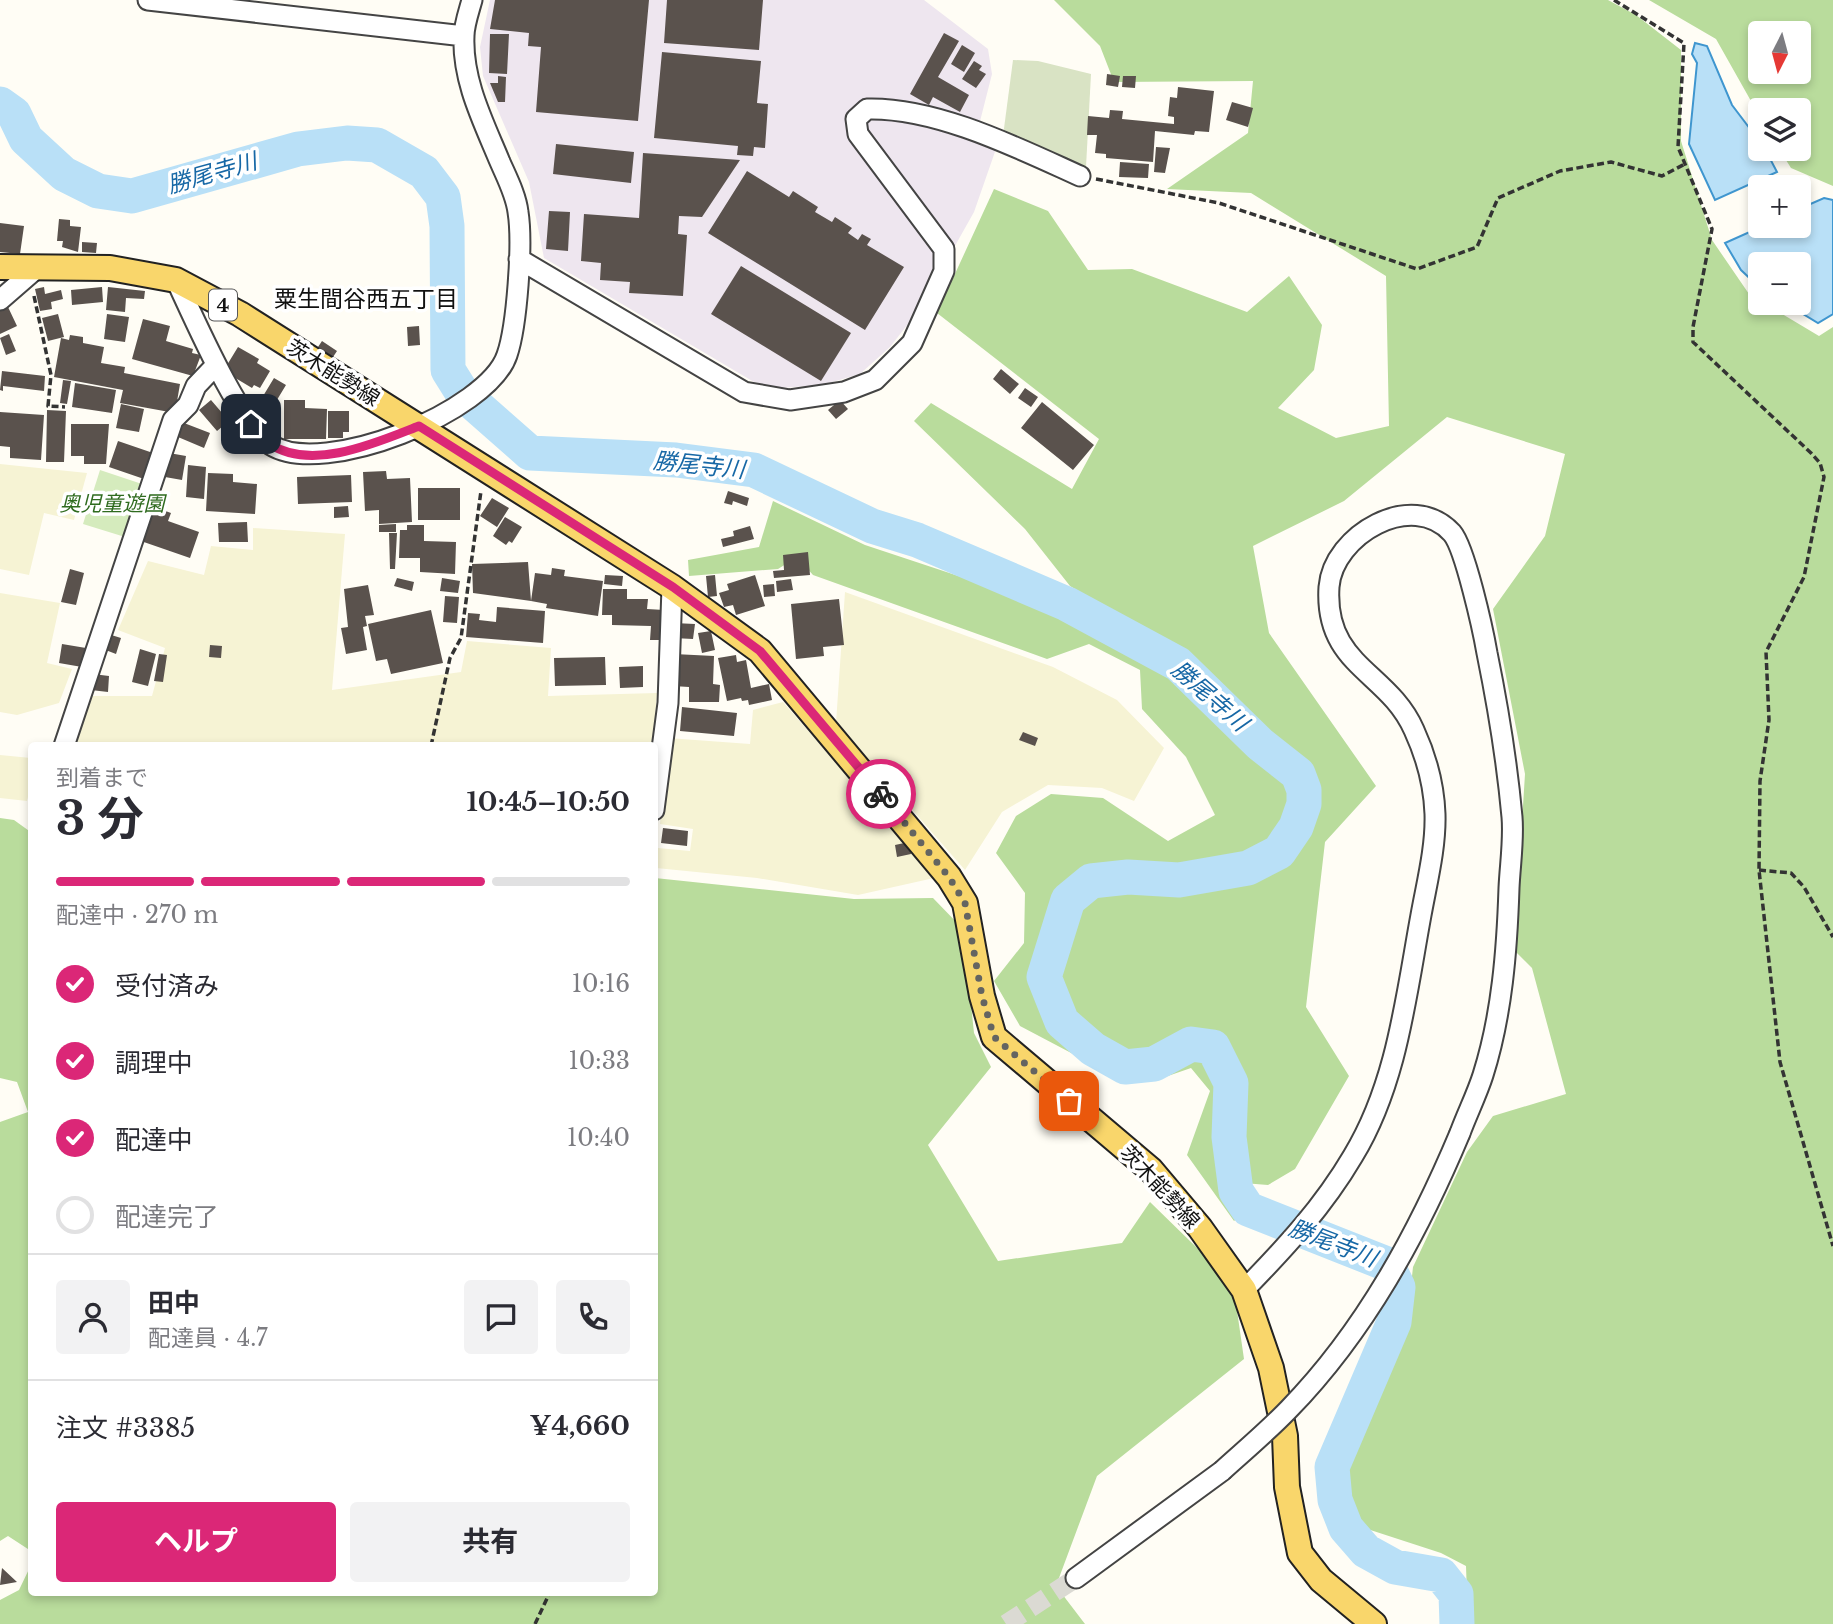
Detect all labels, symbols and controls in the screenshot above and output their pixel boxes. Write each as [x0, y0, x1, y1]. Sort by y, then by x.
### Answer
north arrow [1748, 21, 1811, 84]
map controls [1748, 21, 1811, 315]
button: layers [1748, 98, 1811, 161]
water label: 勝尾寺川 [164, 146, 263, 199]
button: + [1748, 175, 1811, 238]
button: − [1748, 252, 1811, 315]
district label: 粟生間谷西五丁目 [274, 285, 458, 313]
road number: 4 [209, 290, 237, 320]
street label: 茨木能勢線 [282, 334, 384, 412]
pin [221, 394, 281, 454]
icon: home [232, 405, 270, 443]
water label: 勝尾寺川 [652, 446, 749, 484]
park label: 奥児童遊園 [60, 491, 167, 517]
water label: 勝尾寺川 [1166, 655, 1256, 739]
courier [846, 759, 916, 829]
text: 到着まで [56, 764, 148, 792]
icon: bike [862, 775, 900, 813]
text: 10:45–10:50 [466, 786, 630, 818]
text: 3 分 [56, 790, 144, 847]
text: 配達中 · 270 m [56, 901, 218, 929]
icon: check [56, 965, 94, 1003]
text: 受付済み [115, 970, 219, 1002]
text: 10:16 [572, 970, 630, 998]
icon: check [56, 1042, 94, 1080]
text: 調理中 [115, 1047, 193, 1079]
text: 10:33 [568, 1047, 630, 1075]
pin [1039, 1071, 1099, 1131]
icon: bag [1050, 1082, 1088, 1120]
icon: check [56, 1119, 94, 1157]
text: 配達中 [115, 1124, 193, 1156]
text: 10:40 [567, 1124, 630, 1152]
street label: 茨木能勢線 [1115, 1140, 1205, 1234]
text: 配達完了 [115, 1201, 219, 1233]
water label: 勝尾寺川 [1285, 1213, 1384, 1274]
button: person [56, 1280, 130, 1354]
button: chat [464, 1280, 538, 1354]
button: phone [556, 1280, 630, 1354]
text: 田中 [148, 1287, 200, 1319]
text: 配達員 · 4.7 [148, 1324, 268, 1352]
text: ¥4,660 [529, 1410, 630, 1442]
text: 注文 #3385 [56, 1412, 195, 1444]
button: ヘルプ [56, 1502, 336, 1582]
button: 共有 [350, 1502, 630, 1582]

